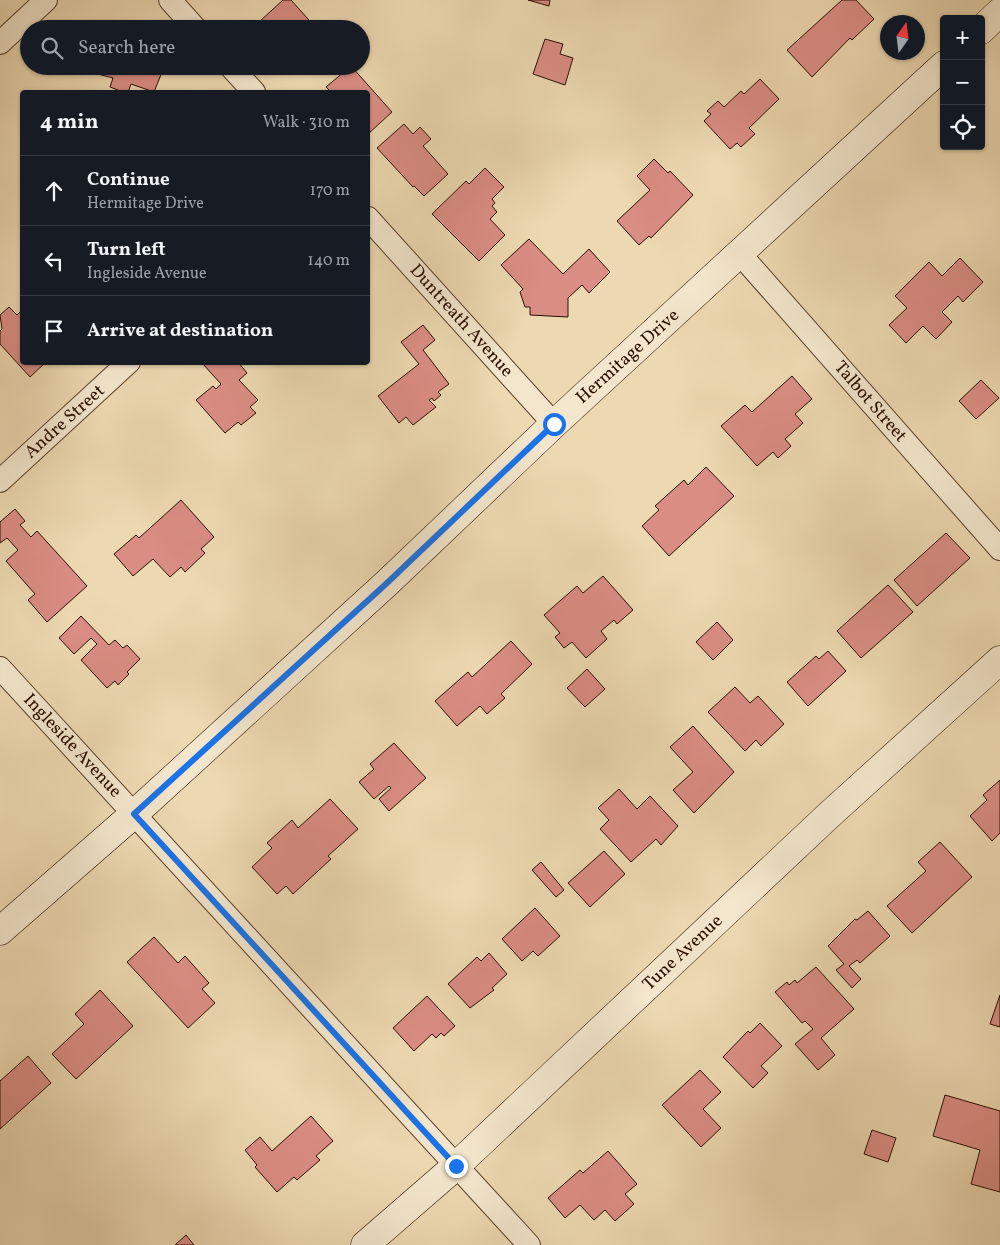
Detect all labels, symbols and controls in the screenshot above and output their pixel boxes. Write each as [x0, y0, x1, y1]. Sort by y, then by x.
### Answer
north arrow [880, 15, 925, 60]
map controls [940, 15, 985, 150]
button: + [940, 15, 985, 60]
search box [20, 20, 370, 75]
icon: search [38, 34, 66, 62]
text: Search here [78, 35, 175, 61]
button: − [940, 60, 985, 105]
button: locate [940, 105, 985, 150]
text: 4 min [40, 108, 99, 137]
text: Walk · 310 m [263, 112, 350, 134]
text: Continue [87, 167, 170, 193]
icon: ahead [40, 177, 68, 205]
text: 170 m [310, 180, 350, 202]
text: Hermitage Drive [87, 193, 204, 215]
text: Turn left [87, 237, 166, 263]
icon: left [40, 247, 68, 275]
text: 140 m [308, 250, 350, 272]
street label: Duntreath Avenue [403, 259, 519, 383]
text: Ingleside Avenue [87, 263, 207, 285]
street label: Hermitage Drive [571, 304, 685, 410]
icon: arrive [40, 317, 68, 345]
text: Arrive at destination [87, 318, 273, 344]
street label: Talbot Street [828, 356, 912, 448]
street label: Andre Street [19, 379, 111, 465]
route start [543, 413, 566, 436]
street label: Ingleside Avenue [17, 688, 127, 804]
street label: Tune Avenue [637, 909, 729, 997]
route end [445, 1155, 468, 1178]

